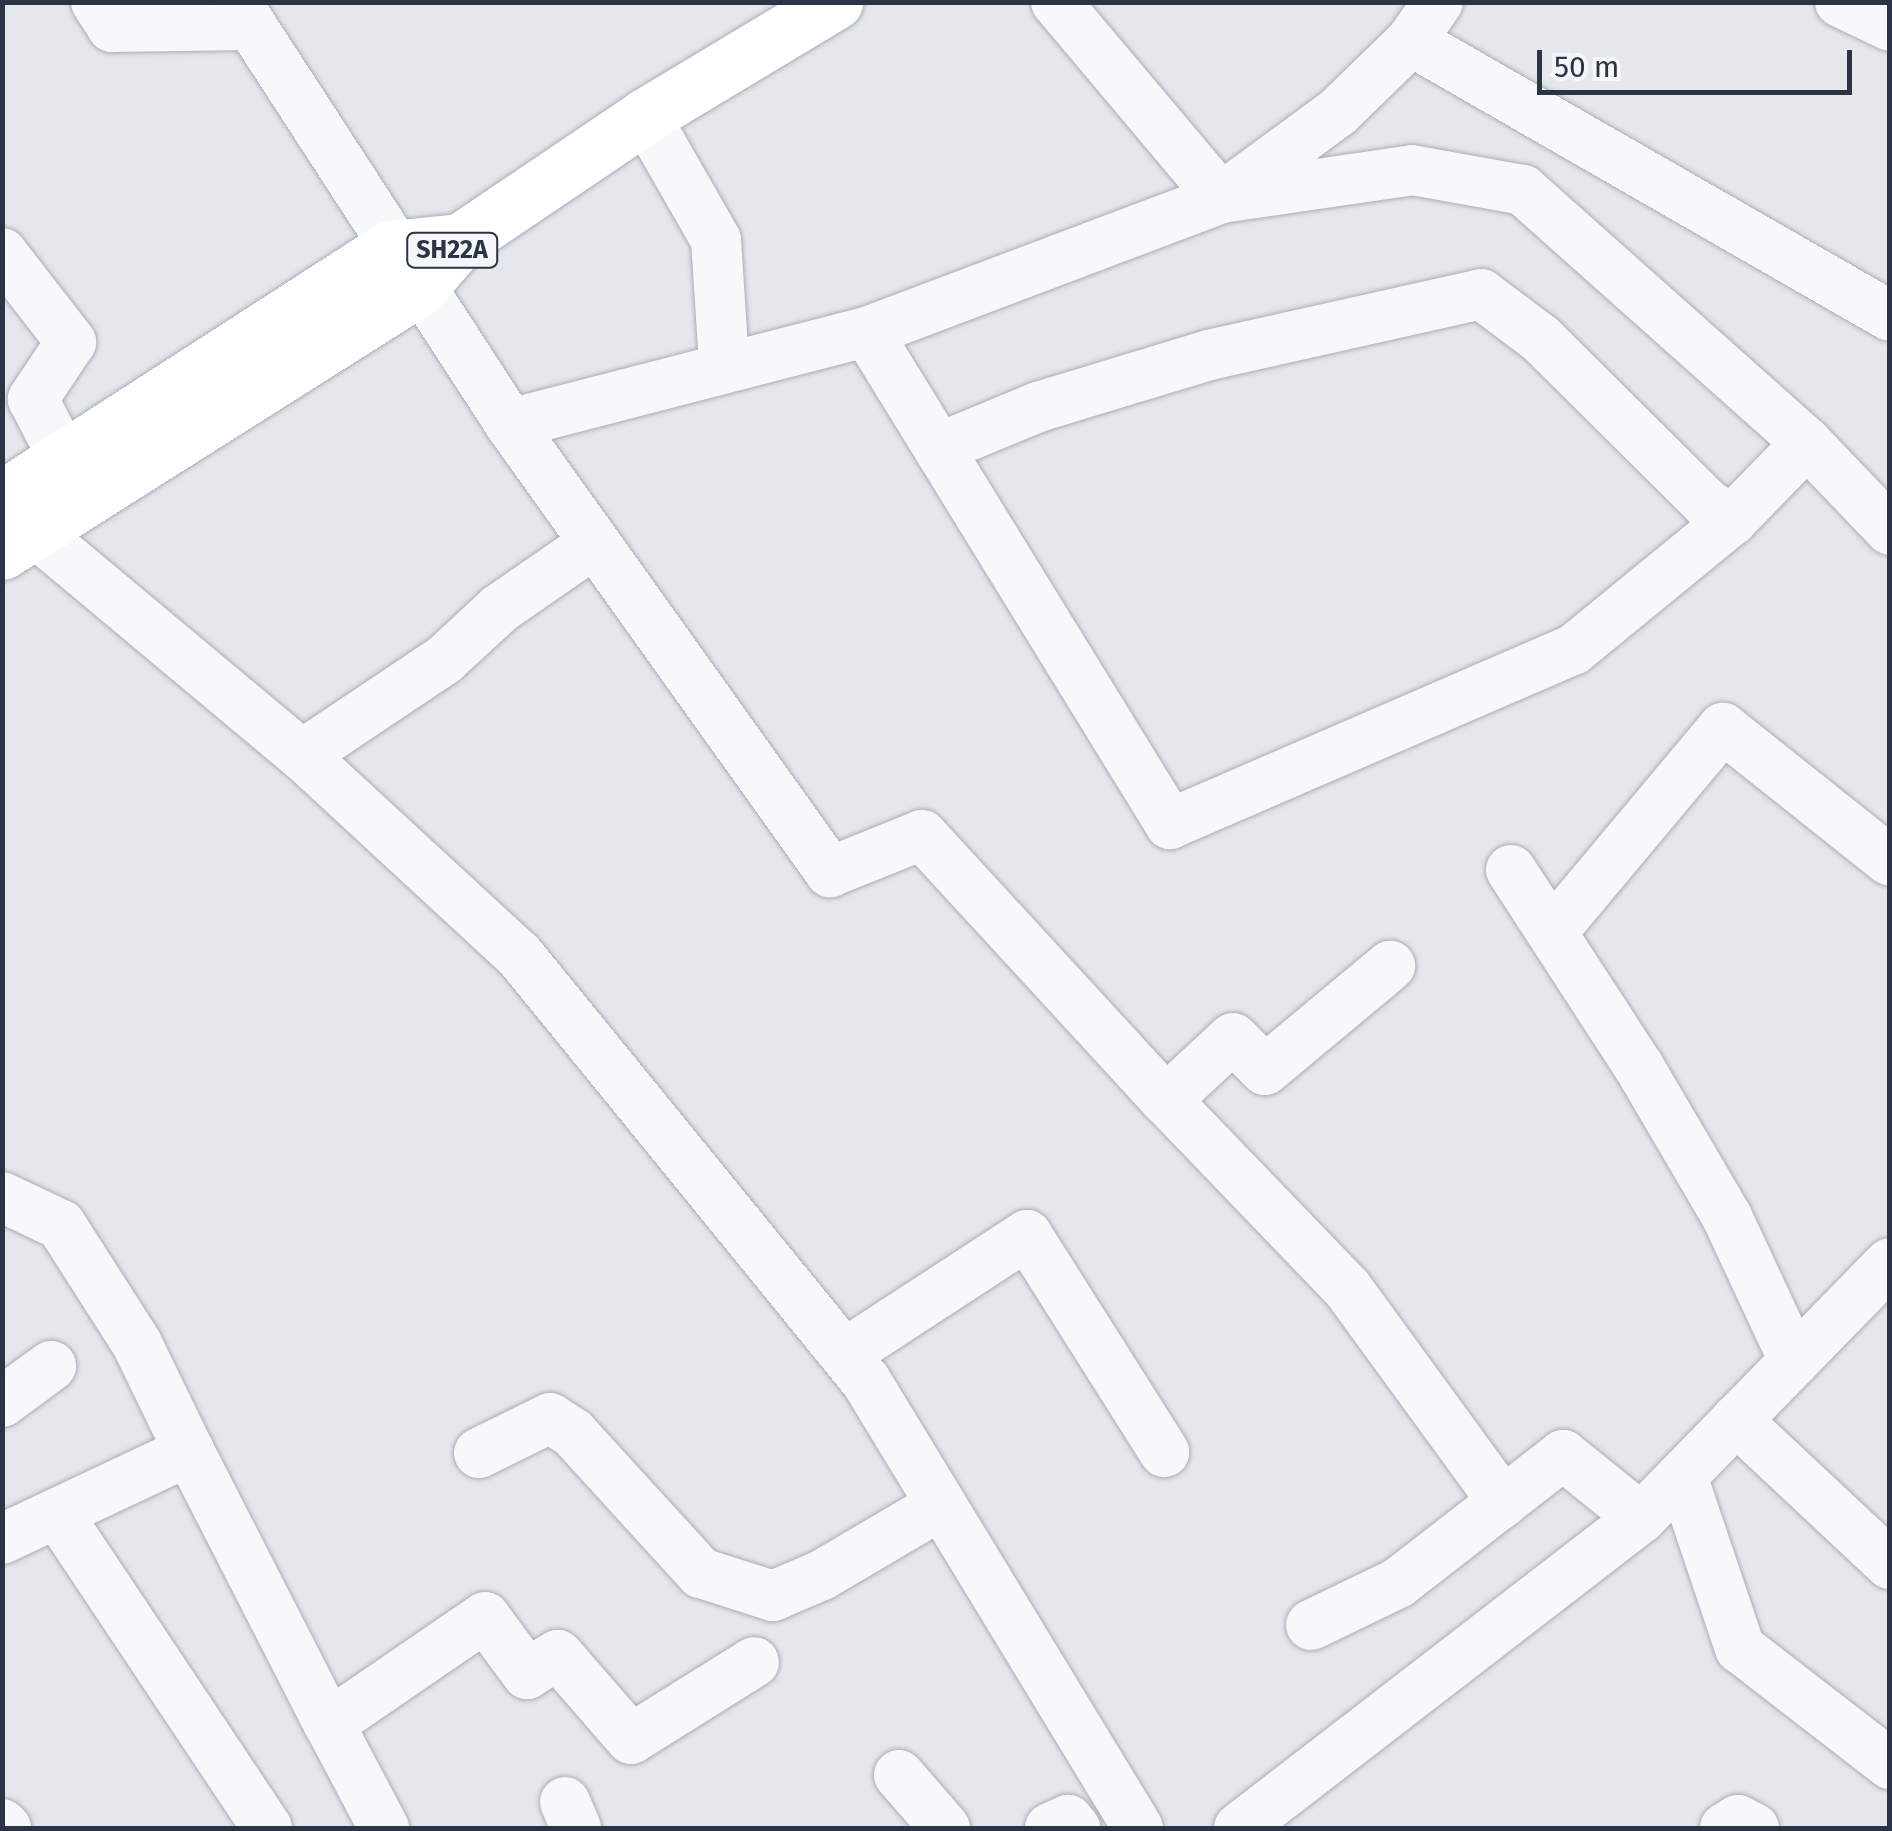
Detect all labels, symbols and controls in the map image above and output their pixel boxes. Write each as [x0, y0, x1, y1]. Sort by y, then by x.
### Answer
scale bar [1542, 30, 1857, 92]
text: 50 m [1554, 49, 1619, 85]
road number: SH22A [404, 230, 500, 270]

